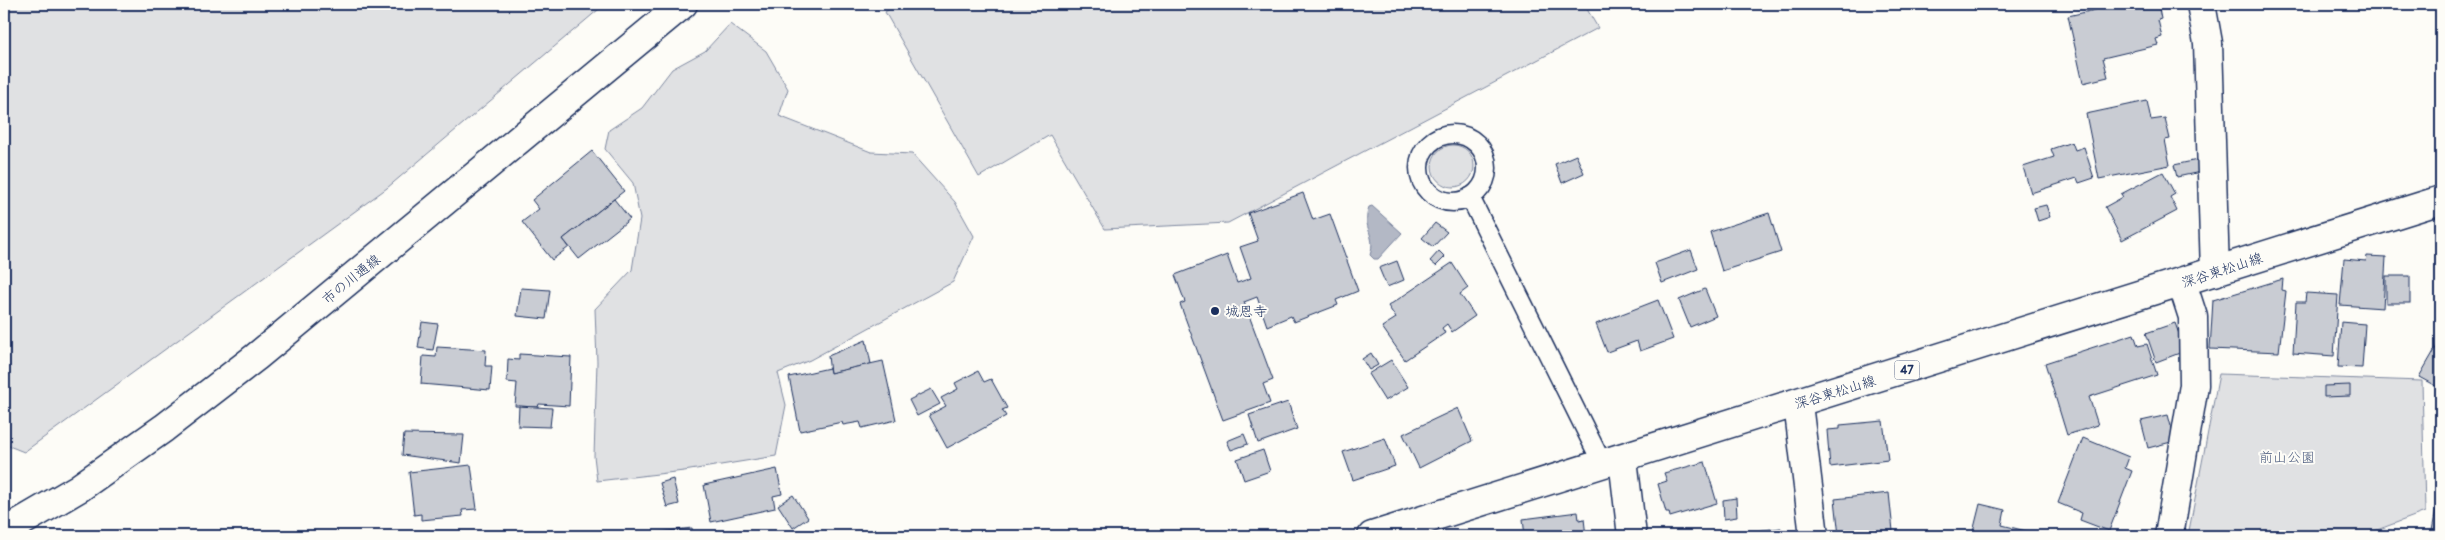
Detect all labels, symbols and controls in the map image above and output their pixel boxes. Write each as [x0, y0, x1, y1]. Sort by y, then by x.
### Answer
street label: 深谷東松山線 [2180, 249, 2265, 292]
street label: 市の川通線 [319, 251, 384, 308]
place label: 城恩寺 [1225, 303, 1267, 320]
marker: 城恩寺 [1209, 305, 1221, 317]
road number: 47 [1894, 360, 1920, 380]
street label: 深谷東松山線 [1792, 372, 1878, 413]
park label: 前山公園 [2259, 449, 2315, 466]

